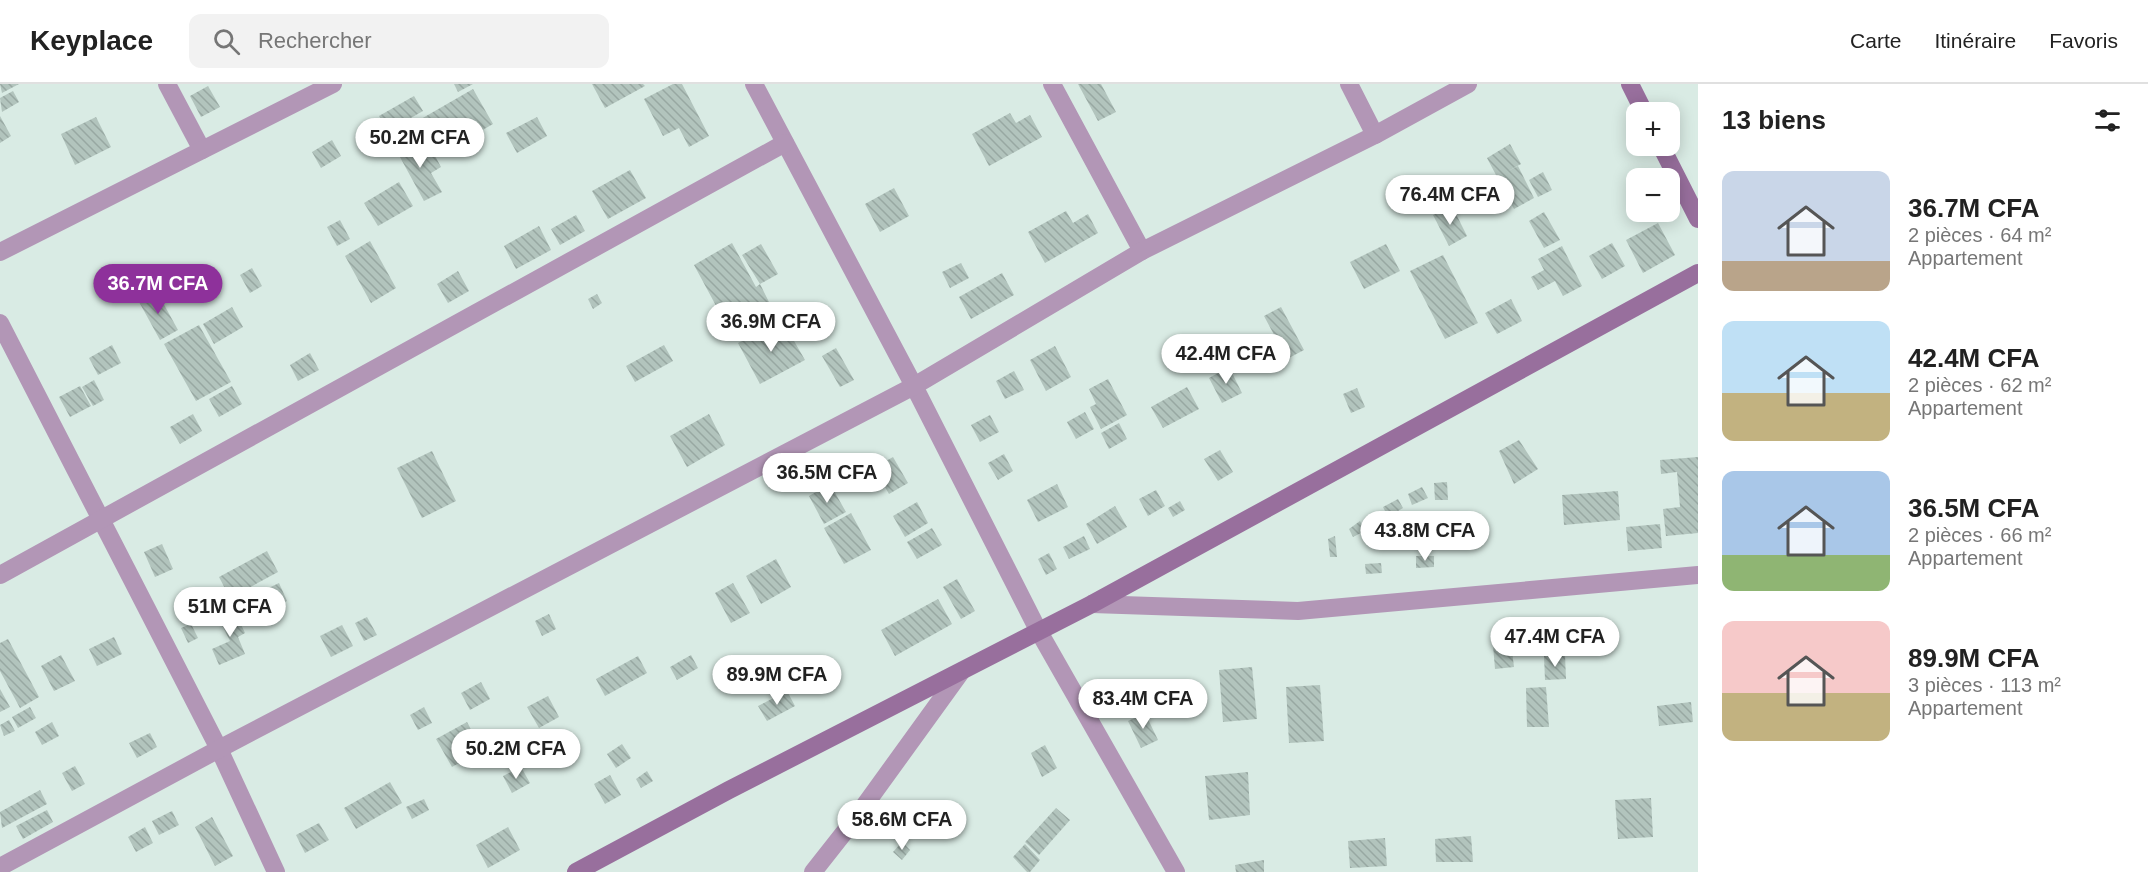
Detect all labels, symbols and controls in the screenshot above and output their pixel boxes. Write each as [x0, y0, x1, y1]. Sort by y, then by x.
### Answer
search box [189, 14, 609, 68]
text: Keyplace [30, 25, 153, 56]
icon: search [210, 25, 243, 58]
text: Rechercher [258, 28, 372, 53]
text: Carte [1850, 29, 1901, 52]
text: Itinéraire [1934, 29, 2016, 52]
text: Favoris [2049, 29, 2118, 52]
map controls [1626, 102, 1680, 222]
button: + [1626, 102, 1680, 156]
icon: filters [2091, 104, 2124, 137]
text: 13 biens [1722, 105, 1826, 135]
pin: 50.2M CFA [351, 118, 489, 169]
text: 50.2M CFA [369, 126, 471, 148]
button: − [1626, 168, 1680, 222]
pin: 76.4M CFA [1381, 175, 1519, 226]
text: 76.4M CFA [1399, 183, 1501, 205]
text: 36.7M CFA [1908, 193, 2040, 223]
icon: home [1770, 195, 1842, 267]
text: 2 pièces · 64 m² [1908, 224, 2051, 246]
text: Appartement [1908, 247, 2023, 269]
pin: 36.7M CFA [89, 264, 227, 315]
text: 36.7M CFA [107, 272, 209, 294]
pin: 36.9M CFA [702, 302, 840, 353]
text: 36.9M CFA [720, 310, 822, 332]
pin: 42.4M CFA [1157, 334, 1295, 385]
text: 42.4M CFA [1175, 342, 1277, 364]
text: 42.4M CFA [1908, 343, 2040, 373]
icon: home [1770, 345, 1842, 417]
text: 2 pièces · 62 m² [1908, 374, 2051, 396]
text: Appartement [1908, 397, 2023, 419]
pin: 36.5M CFA [758, 453, 896, 504]
text: 36.5M CFA [776, 461, 878, 483]
text: 36.5M CFA [1908, 493, 2040, 523]
icon: home [1770, 495, 1842, 567]
pin: 43.8M CFA [1356, 511, 1494, 562]
text: 43.8M CFA [1374, 519, 1476, 541]
text: 2 pièces · 66 m² [1908, 524, 2051, 546]
text: Appartement [1908, 547, 2023, 569]
pin: 51M CFA [175, 587, 285, 638]
text: 51M CFA [188, 595, 272, 617]
pin: 47.4M CFA [1486, 617, 1624, 668]
text: 47.4M CFA [1504, 625, 1606, 647]
text: 89.9M CFA [1908, 643, 2040, 673]
icon: home [1770, 645, 1842, 717]
pin: 89.9M CFA [708, 655, 846, 706]
text: 89.9M CFA [726, 663, 828, 685]
text: 3 pièces · 113 m² [1908, 674, 2061, 696]
pin: 83.4M CFA [1074, 679, 1212, 730]
text: 83.4M CFA [1092, 687, 1194, 709]
text: Appartement [1908, 697, 2023, 719]
pin: 50.2M CFA [447, 729, 585, 780]
text: 50.2M CFA [465, 737, 567, 759]
pin: 58.6M CFA [833, 800, 971, 851]
text: 58.6M CFA [851, 808, 953, 830]

